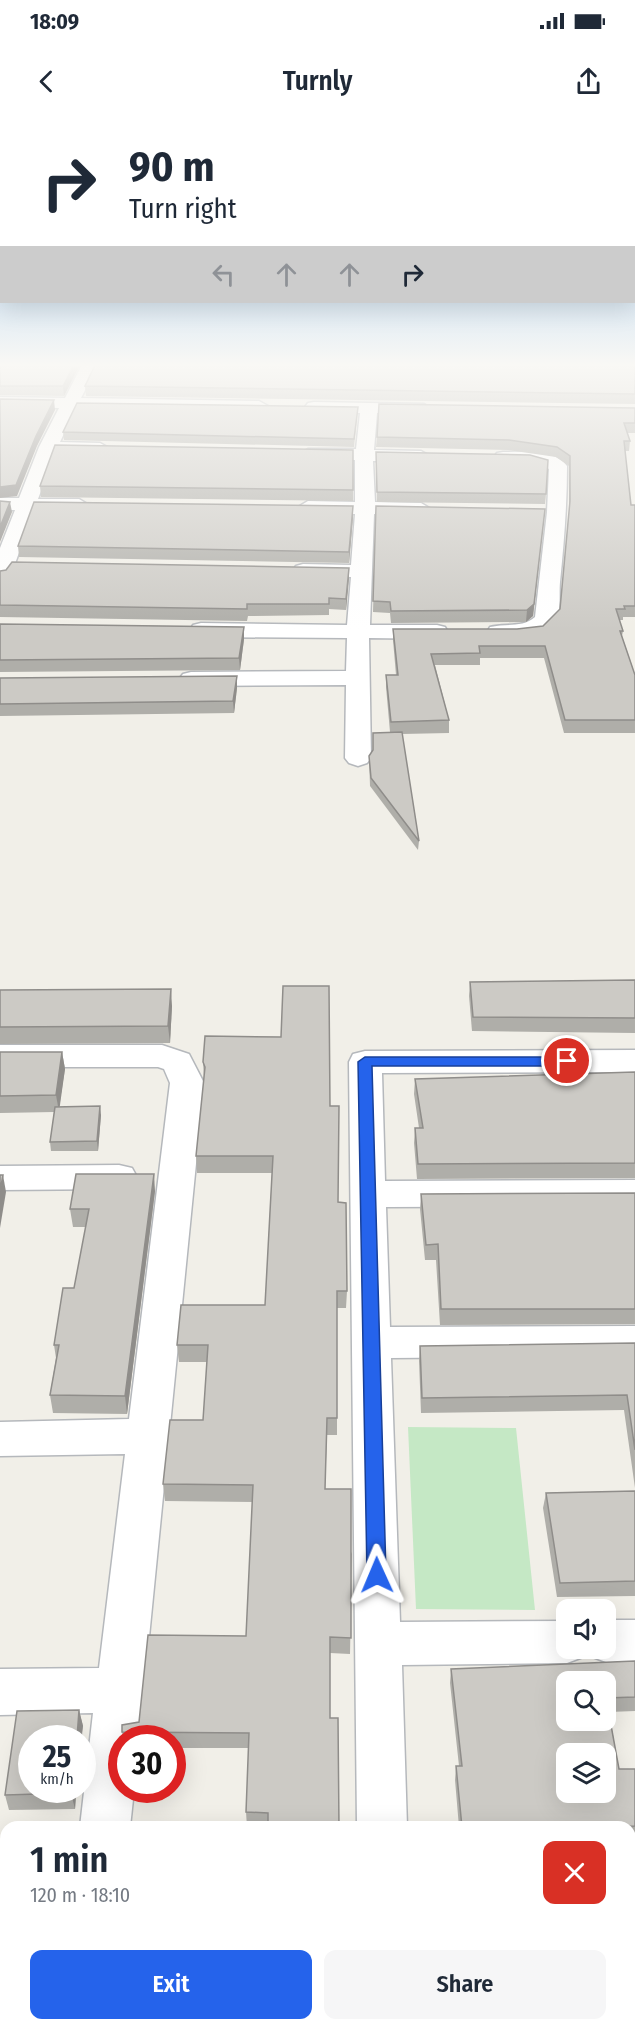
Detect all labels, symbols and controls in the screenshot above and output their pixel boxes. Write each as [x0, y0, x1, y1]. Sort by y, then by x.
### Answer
text: 18:09 [30, 8, 79, 35]
icon: back [30, 65, 63, 98]
text: Turnly [283, 65, 352, 97]
icon: share [572, 65, 605, 98]
text: 90 m [129, 142, 214, 192]
icon: right [30, 144, 108, 222]
text: Turn right [129, 193, 237, 225]
icon: left [207, 258, 240, 291]
icon: ahead [270, 258, 303, 291]
icon: ahead [333, 258, 366, 291]
icon: right [396, 258, 429, 291]
pin [541, 1035, 592, 1086]
icon: arrive [550, 1044, 583, 1077]
position arrow [345, 1543, 409, 1607]
map controls [556, 1599, 616, 1803]
button: sound [556, 1599, 616, 1659]
button: search [556, 1671, 616, 1731]
speed limit sign: 30 [108, 1725, 186, 1803]
text: 25 [43, 1739, 71, 1775]
button: layers [556, 1743, 616, 1803]
text: km/h [40, 1770, 74, 1788]
text: 1 min [30, 1838, 108, 1882]
button: close [543, 1841, 606, 1904]
text: 120 m · 18:10 [30, 1883, 130, 1907]
button: Exit [30, 1950, 312, 2019]
button: Share [324, 1950, 606, 2019]

